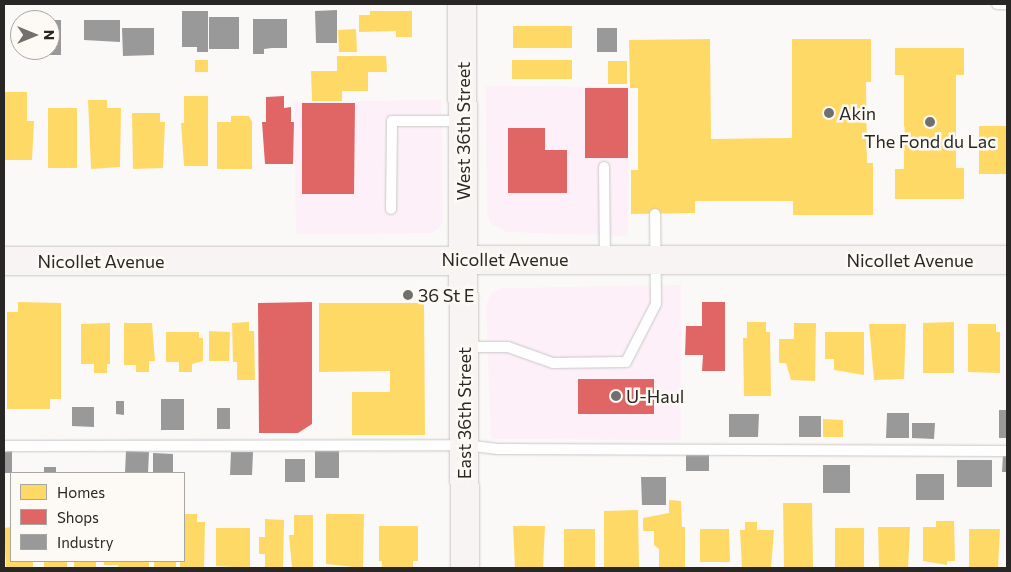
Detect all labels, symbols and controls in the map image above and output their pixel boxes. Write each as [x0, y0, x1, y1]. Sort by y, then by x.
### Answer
north arrow [10, 10, 60, 60]
text: N [41, 30, 58, 40]
street label: West 36th Street [452, 62, 474, 200]
place label: Akin [839, 102, 876, 124]
marker: Akin [823, 107, 835, 119]
marker: The Fond du Lac [924, 116, 936, 128]
place label: The Fond du Lac [864, 130, 996, 152]
street label: Nicollet Avenue [441, 248, 569, 270]
street label: Nicollet Avenue [846, 249, 974, 271]
street label: Nicollet Avenue [37, 250, 165, 272]
place label: 36 St E [418, 284, 475, 306]
marker: 36 St E [402, 289, 414, 301]
street label: East 36th Street [453, 347, 475, 479]
place label: U-Haul [626, 385, 684, 407]
marker: U-Haul [610, 390, 622, 402]
legend [10, 472, 185, 562]
text: Homes [57, 483, 105, 501]
text: Shops [57, 508, 99, 526]
text: Industry [57, 533, 114, 551]

